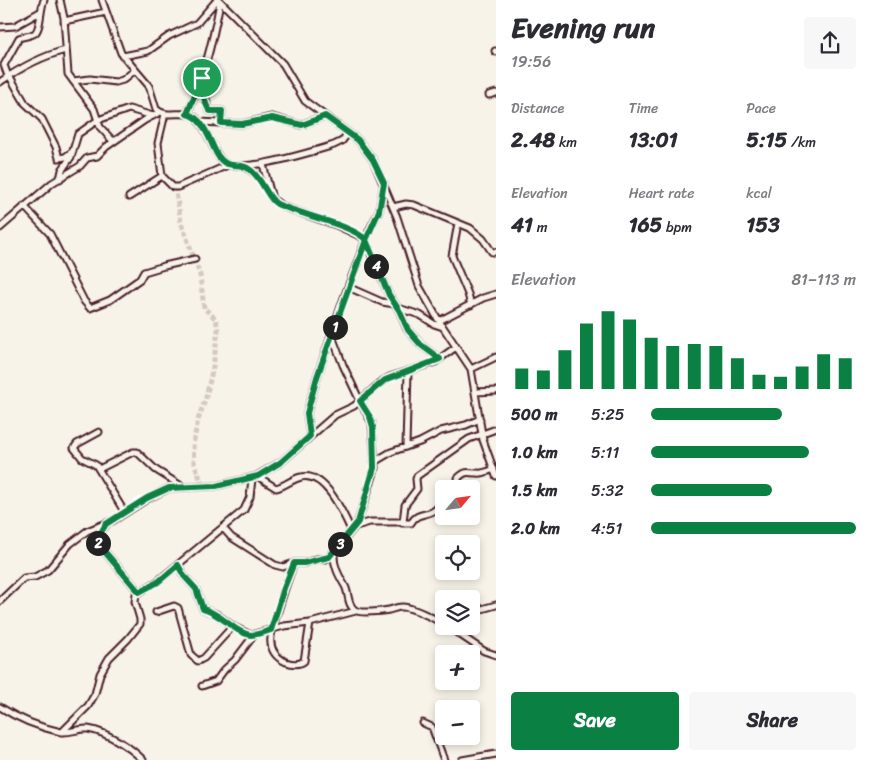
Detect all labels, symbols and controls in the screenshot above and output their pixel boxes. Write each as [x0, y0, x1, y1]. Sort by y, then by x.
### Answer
text: Evening run [511, 3, 655, 52]
button: share [804, 17, 856, 69]
text: 19:56 [511, 47, 551, 76]
pin [181, 57, 223, 99]
icon: arrive [188, 64, 216, 92]
text: Distance [511, 96, 564, 121]
text: Time [629, 96, 658, 121]
text: Pace [746, 96, 776, 121]
text: 2.48 [511, 121, 555, 159]
text: 13:01 [629, 121, 678, 159]
text: 5:15 [746, 121, 787, 159]
text: km [555, 130, 577, 155]
text: /km [787, 130, 816, 155]
text: Elevation [511, 181, 568, 206]
text: Heart rate [629, 181, 694, 206]
text: kcal [746, 181, 772, 206]
text: 41 [511, 206, 533, 244]
text: 165 [629, 206, 662, 244]
text: 153 [746, 206, 780, 244]
text: m [533, 215, 548, 240]
text: bpm [662, 215, 692, 240]
pin: 4 [364, 254, 388, 278]
text: 4 [372, 254, 381, 279]
text: Elevation [511, 265, 576, 294]
text: 81–113 m [791, 265, 856, 294]
pin: 1 [322, 314, 348, 340]
text: 1 [332, 315, 339, 340]
text: 500 m [511, 400, 557, 429]
text: 5:25 [591, 400, 625, 429]
text: 1.0 km [511, 438, 558, 467]
text: 5:11 [591, 438, 619, 467]
text: 1.5 km [511, 476, 557, 505]
text: 5:32 [591, 476, 624, 505]
north arrow [435, 480, 480, 525]
map controls [435, 480, 480, 745]
text: 2.0 km [511, 514, 560, 543]
text: 4:51 [591, 514, 622, 543]
pin: 2 [86, 530, 110, 556]
text: 2 [94, 531, 103, 556]
pin: 3 [328, 532, 352, 556]
text: 3 [337, 532, 344, 557]
button: locate [435, 535, 480, 580]
button: layers [435, 590, 480, 635]
button: + [435, 645, 480, 690]
button: Save [511, 692, 679, 750]
button: Share [689, 692, 856, 750]
button: − [435, 700, 480, 745]

